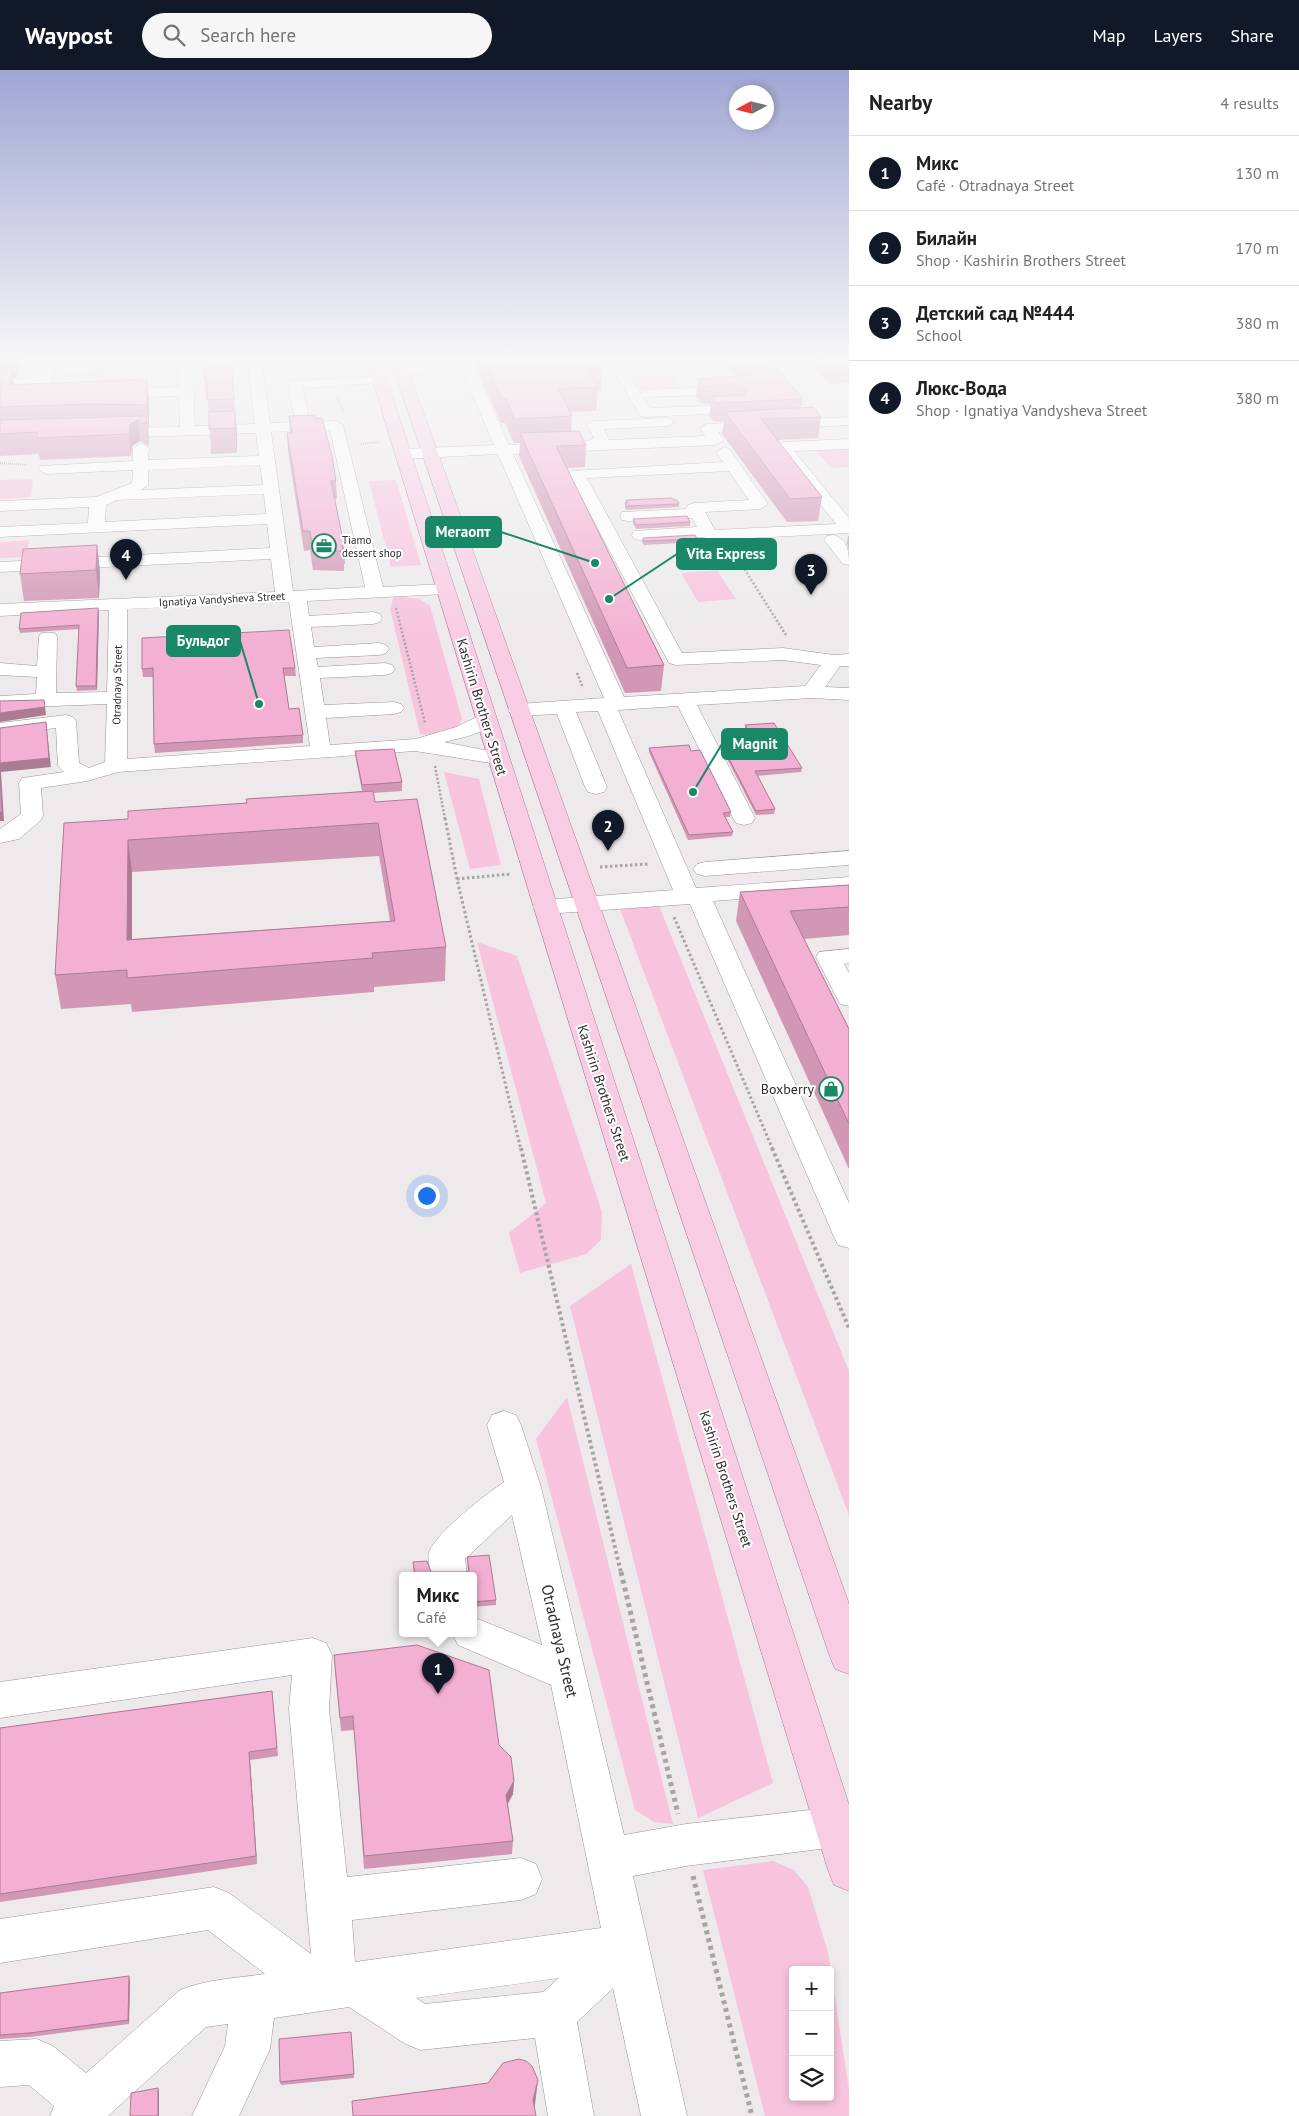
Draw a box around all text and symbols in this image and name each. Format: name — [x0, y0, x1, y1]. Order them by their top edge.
search box — [142, 13, 492, 58]
text: Waypost — [25, 20, 112, 51]
icon: search — [160, 21, 188, 49]
text: Search here — [200, 23, 296, 47]
text: Map — [1093, 24, 1125, 47]
text: Layers — [1153, 24, 1202, 47]
text: Share — [1230, 24, 1274, 47]
north arrow — [729, 85, 774, 130]
text: Nearby — [869, 89, 932, 116]
text: 4 results — [1220, 93, 1279, 113]
text: Микс — [916, 151, 959, 175]
text: 1 — [880, 163, 890, 183]
text: 130 m — [1236, 163, 1279, 183]
text: Café · Otradnaya Street — [916, 175, 1074, 195]
text: Билайн — [916, 226, 977, 250]
text: 2 — [880, 238, 890, 258]
text: 170 m — [1236, 238, 1279, 258]
text: Shop · Kashirin Brothers Street — [916, 250, 1126, 270]
text: Детский сад №444 — [916, 301, 1074, 325]
text: 3 — [880, 313, 890, 333]
text: 380 m — [1236, 313, 1279, 333]
text: School — [916, 325, 962, 345]
text: Люкс-Вода — [916, 376, 1007, 400]
text: 4 — [880, 388, 890, 408]
text: 380 m — [1236, 388, 1279, 408]
text: Shop · Ignatiya Vandysheva Street — [916, 400, 1147, 420]
callout: Мегаопт — [426, 517, 501, 547]
text: Мегаопт — [435, 522, 491, 541]
office icon: Tiamo dessert shop — [311, 533, 337, 559]
place label: Tiamo dessert shop — [342, 533, 402, 560]
pin: 4 — [110, 539, 142, 580]
callout: Vita Express — [677, 539, 776, 569]
text: Vita Express — [686, 544, 765, 563]
pin: 3 — [795, 554, 827, 595]
street label: Ignatiya Vandysheva Street — [158, 589, 286, 609]
callout: Бульдог — [167, 626, 240, 656]
text: Бульдог — [177, 631, 230, 650]
street label: Kashirin Brothers Street — [453, 636, 511, 778]
street label: Otradnaya Street — [109, 645, 125, 725]
callout: Magnit — [722, 729, 787, 759]
text: Magnit — [733, 734, 778, 753]
pin: 2 — [592, 810, 624, 851]
street label: Kashirin Brothers Street — [573, 1022, 635, 1164]
shop icon: Boxberry — [818, 1076, 844, 1102]
place label: Boxberry — [761, 1080, 814, 1098]
your location — [414, 1183, 440, 1209]
street label: Kashirin Brothers Street — [695, 1408, 757, 1550]
popup — [399, 1572, 477, 1637]
street label: Otradnaya Street — [537, 1582, 583, 1700]
text: Микс — [417, 1583, 459, 1607]
text: Café — [417, 1607, 446, 1627]
pin: 1 — [422, 1653, 454, 1694]
map controls — [789, 1966, 834, 2101]
button: + — [789, 1966, 834, 2011]
button: − — [789, 2011, 834, 2056]
button: layers — [789, 2056, 834, 2101]

